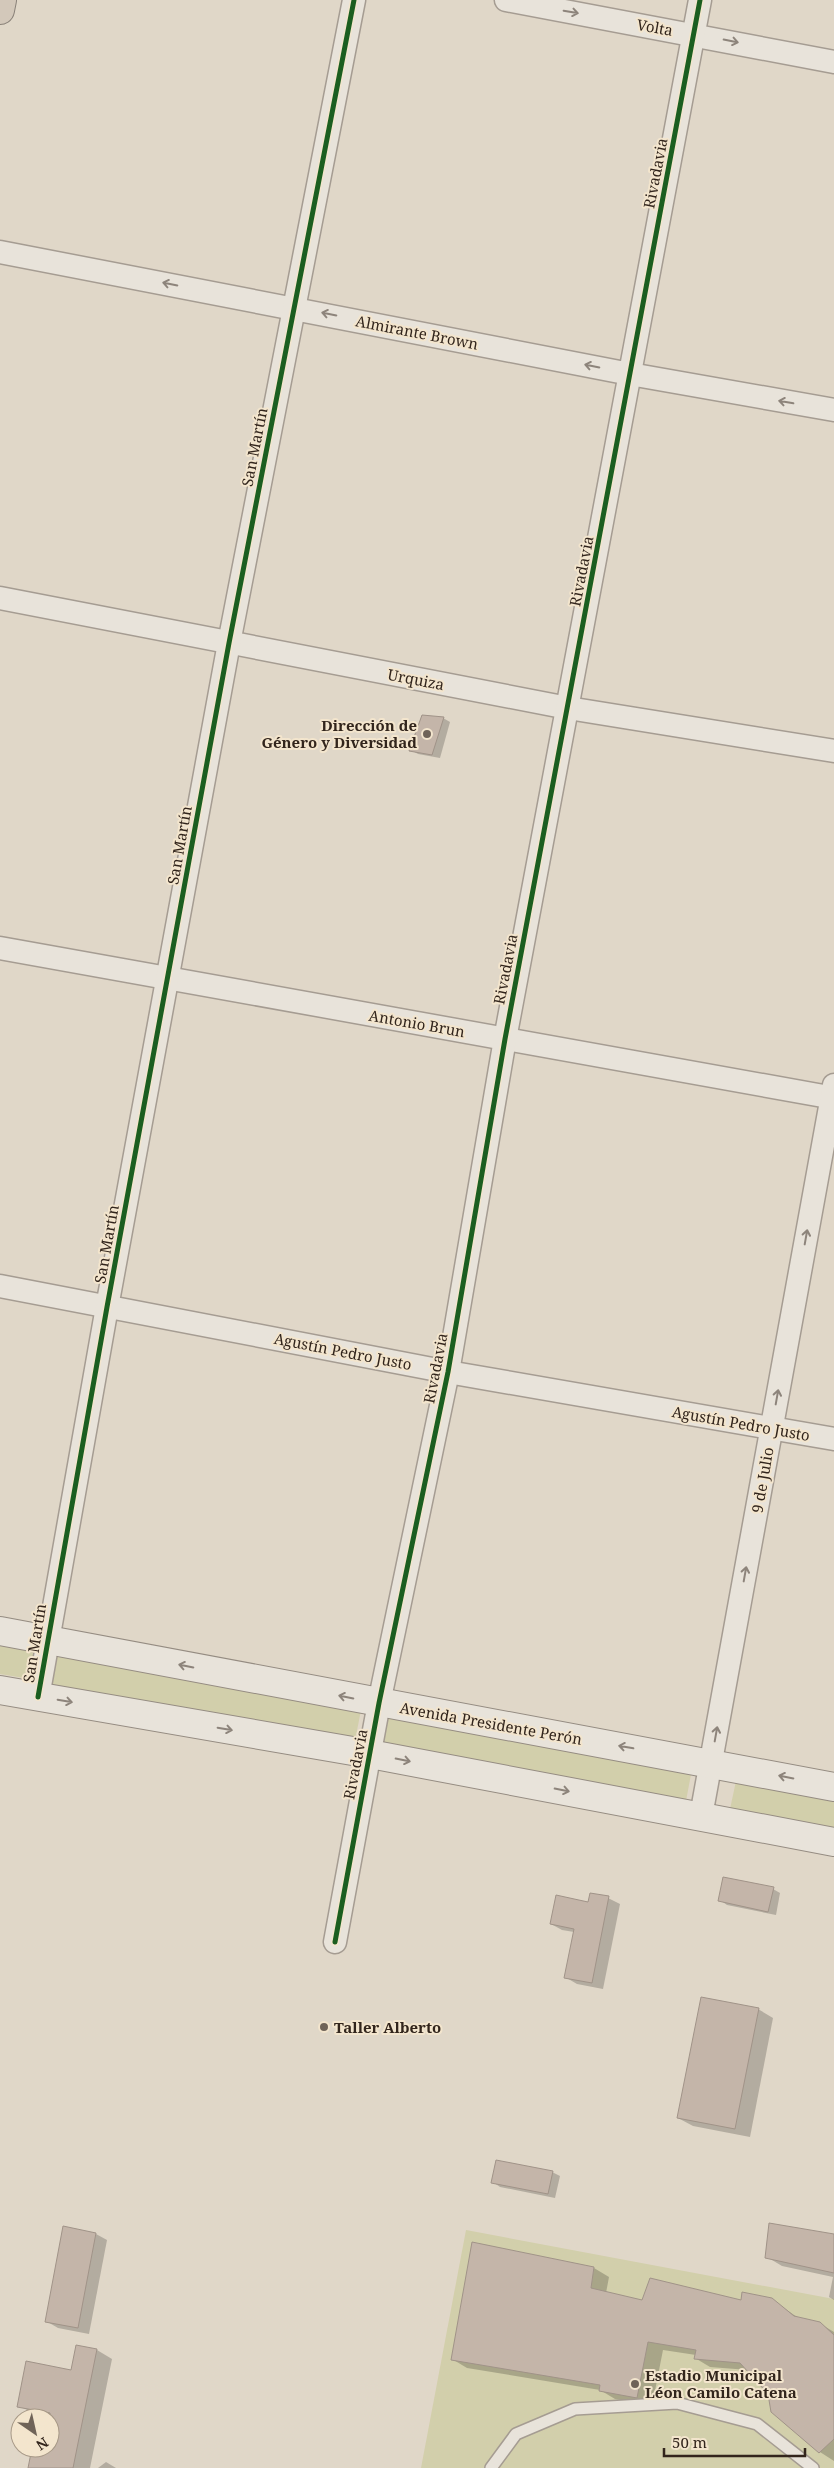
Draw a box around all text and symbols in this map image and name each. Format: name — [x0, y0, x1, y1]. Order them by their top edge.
one-way arrow — [563, 7, 579, 17]
street label: Volta — [635, 14, 675, 40]
one-way arrow — [722, 37, 738, 47]
street label: Rivadavia — [638, 136, 672, 210]
one-way arrow — [162, 278, 178, 288]
one-way arrow — [322, 309, 338, 319]
street label: Almirante Brown — [354, 310, 480, 354]
one-way arrow — [584, 361, 600, 371]
one-way arrow — [778, 396, 794, 406]
street label: San Martín — [237, 406, 271, 488]
street label: Rivadavia — [564, 534, 598, 608]
street label: Urquiza — [386, 664, 446, 694]
place label: Dirección de Género y Diversidad — [261, 715, 417, 752]
marker: Dirección de Género y Diversidad — [421, 728, 433, 740]
street label: San Martín — [162, 804, 196, 886]
street label: Rivadavia — [488, 932, 522, 1006]
street label: Antonio Brun — [367, 1005, 467, 1041]
street label: San Martín — [89, 1203, 123, 1285]
one-way arrow — [802, 1229, 812, 1245]
street label: Agustín Pedro Justo — [272, 1328, 414, 1374]
street label: Rivadavia — [418, 1331, 452, 1405]
one-way arrow — [773, 1389, 783, 1405]
street label: Agustín Pedro Justo — [670, 1401, 812, 1445]
street label: 9 de Julio — [746, 1446, 778, 1514]
one-way arrow — [741, 1566, 751, 1582]
street label: San Martín — [18, 1602, 50, 1684]
one-way arrow — [179, 1661, 195, 1671]
one-way arrow — [338, 1691, 354, 1701]
one-way arrow — [57, 1697, 73, 1707]
street label: Avenida Presidente Perón — [398, 1697, 584, 1749]
one-way arrow — [217, 1724, 233, 1734]
one-way arrow — [712, 1726, 721, 1742]
street label: Rivadavia — [338, 1727, 372, 1801]
one-way arrow — [619, 1742, 635, 1752]
one-way arrow — [394, 1755, 410, 1765]
one-way arrow — [779, 1772, 795, 1782]
one-way arrow — [554, 1786, 570, 1795]
place label: Taller Alberto — [334, 2017, 441, 2037]
marker: Taller Alberto — [318, 2021, 330, 2033]
place label: Estadio Municipal Léon Camilo Catena — [645, 2365, 797, 2402]
marker: Estadio Municipal Léon Camilo Catena — [629, 2378, 641, 2390]
north arrow — [10, 2408, 60, 2458]
scale bar — [664, 2426, 805, 2458]
text: 50 m — [672, 2432, 707, 2452]
text: N — [33, 2433, 52, 2455]

